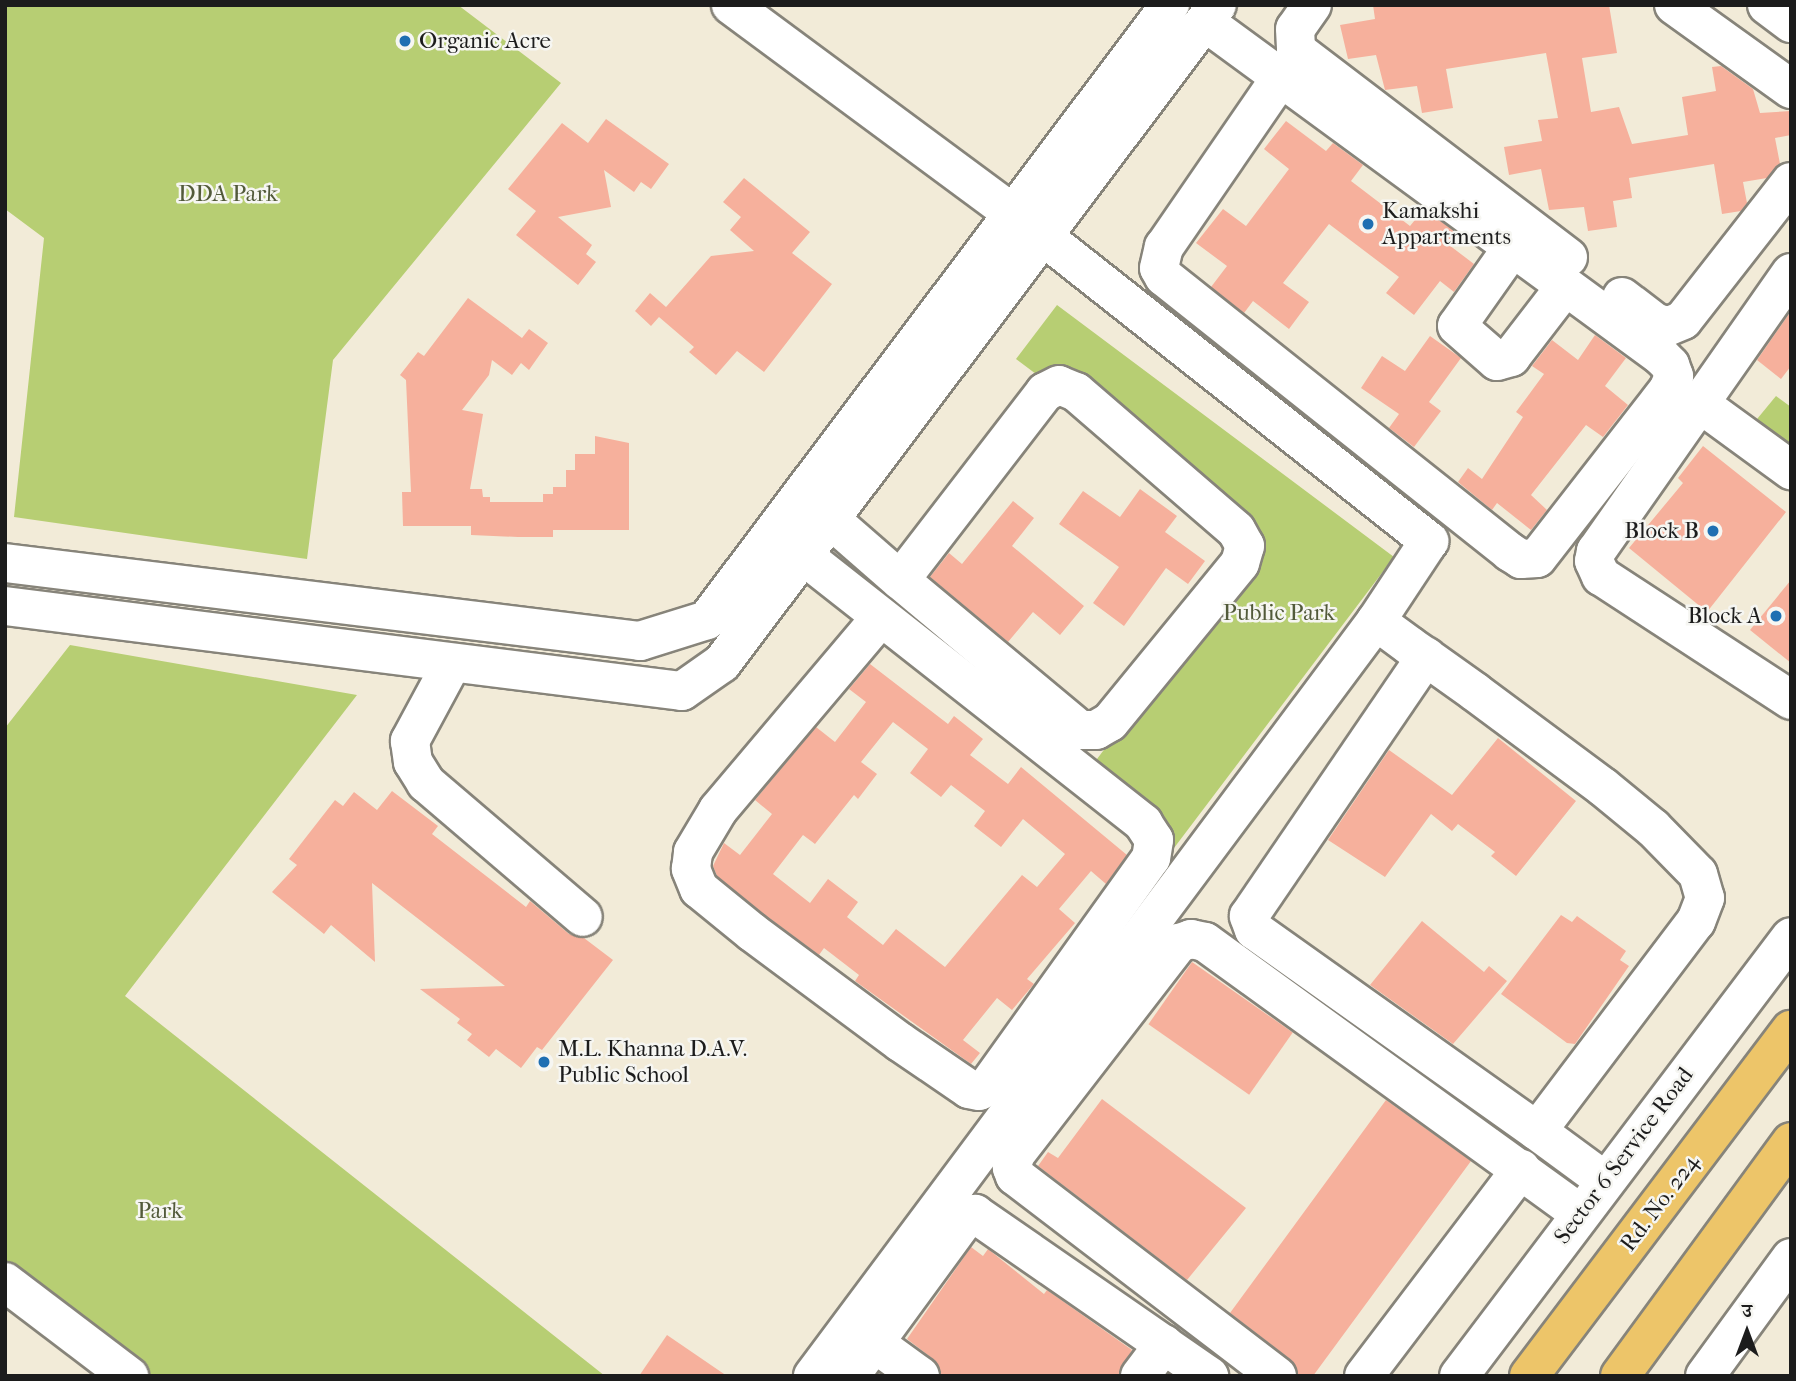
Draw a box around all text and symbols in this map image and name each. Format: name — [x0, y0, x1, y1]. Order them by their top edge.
place label: Organic Acre — [419, 27, 551, 55]
marker: Organic Acre — [397, 33, 413, 49]
park label: DDA Park — [178, 180, 278, 208]
place label: Kamakshi Appartments — [1382, 197, 1511, 251]
marker: Kamakshi Appartments — [1360, 216, 1376, 232]
place label: Block B — [1624, 517, 1699, 545]
marker: Block B — [1705, 523, 1721, 539]
park label: Public Park — [1223, 599, 1335, 627]
place label: Block A — [1687, 602, 1762, 630]
marker: Block A — [1768, 608, 1784, 624]
place label: M.L. Khanna D.A.V. Public School — [558, 1035, 747, 1089]
marker: M.L. Khanna D.A.V. Public School — [536, 1054, 552, 1070]
street label: Sector 6 Service Road — [1549, 1062, 1699, 1250]
street label: Rd. No. 224 — [1615, 1149, 1705, 1257]
park label: Park — [137, 1197, 183, 1225]
north arrow — [1712, 1297, 1782, 1367]
text: उ — [1742, 1300, 1752, 1322]

